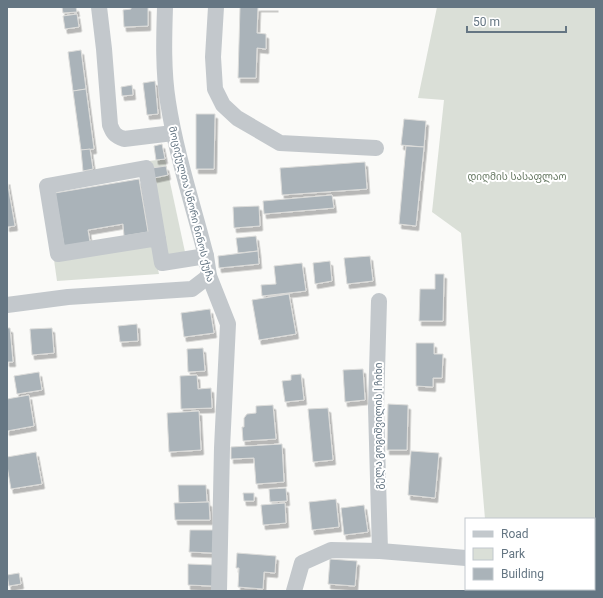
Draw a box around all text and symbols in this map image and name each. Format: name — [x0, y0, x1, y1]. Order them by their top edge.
scale bar — [467, 8, 566, 34]
text: 50 m — [473, 15, 500, 29]
street label: მოციქულთა სწორი ნინოს ქუჩა — [166, 125, 216, 283]
park label: დიღმის სასაფლაო — [467, 171, 567, 183]
street label: გელა გოგიშვილის I ჩიხი — [373, 362, 385, 490]
legend — [465, 518, 595, 590]
text: Road — [501, 527, 529, 541]
text: Park — [501, 547, 526, 561]
text: Building — [501, 567, 544, 581]

